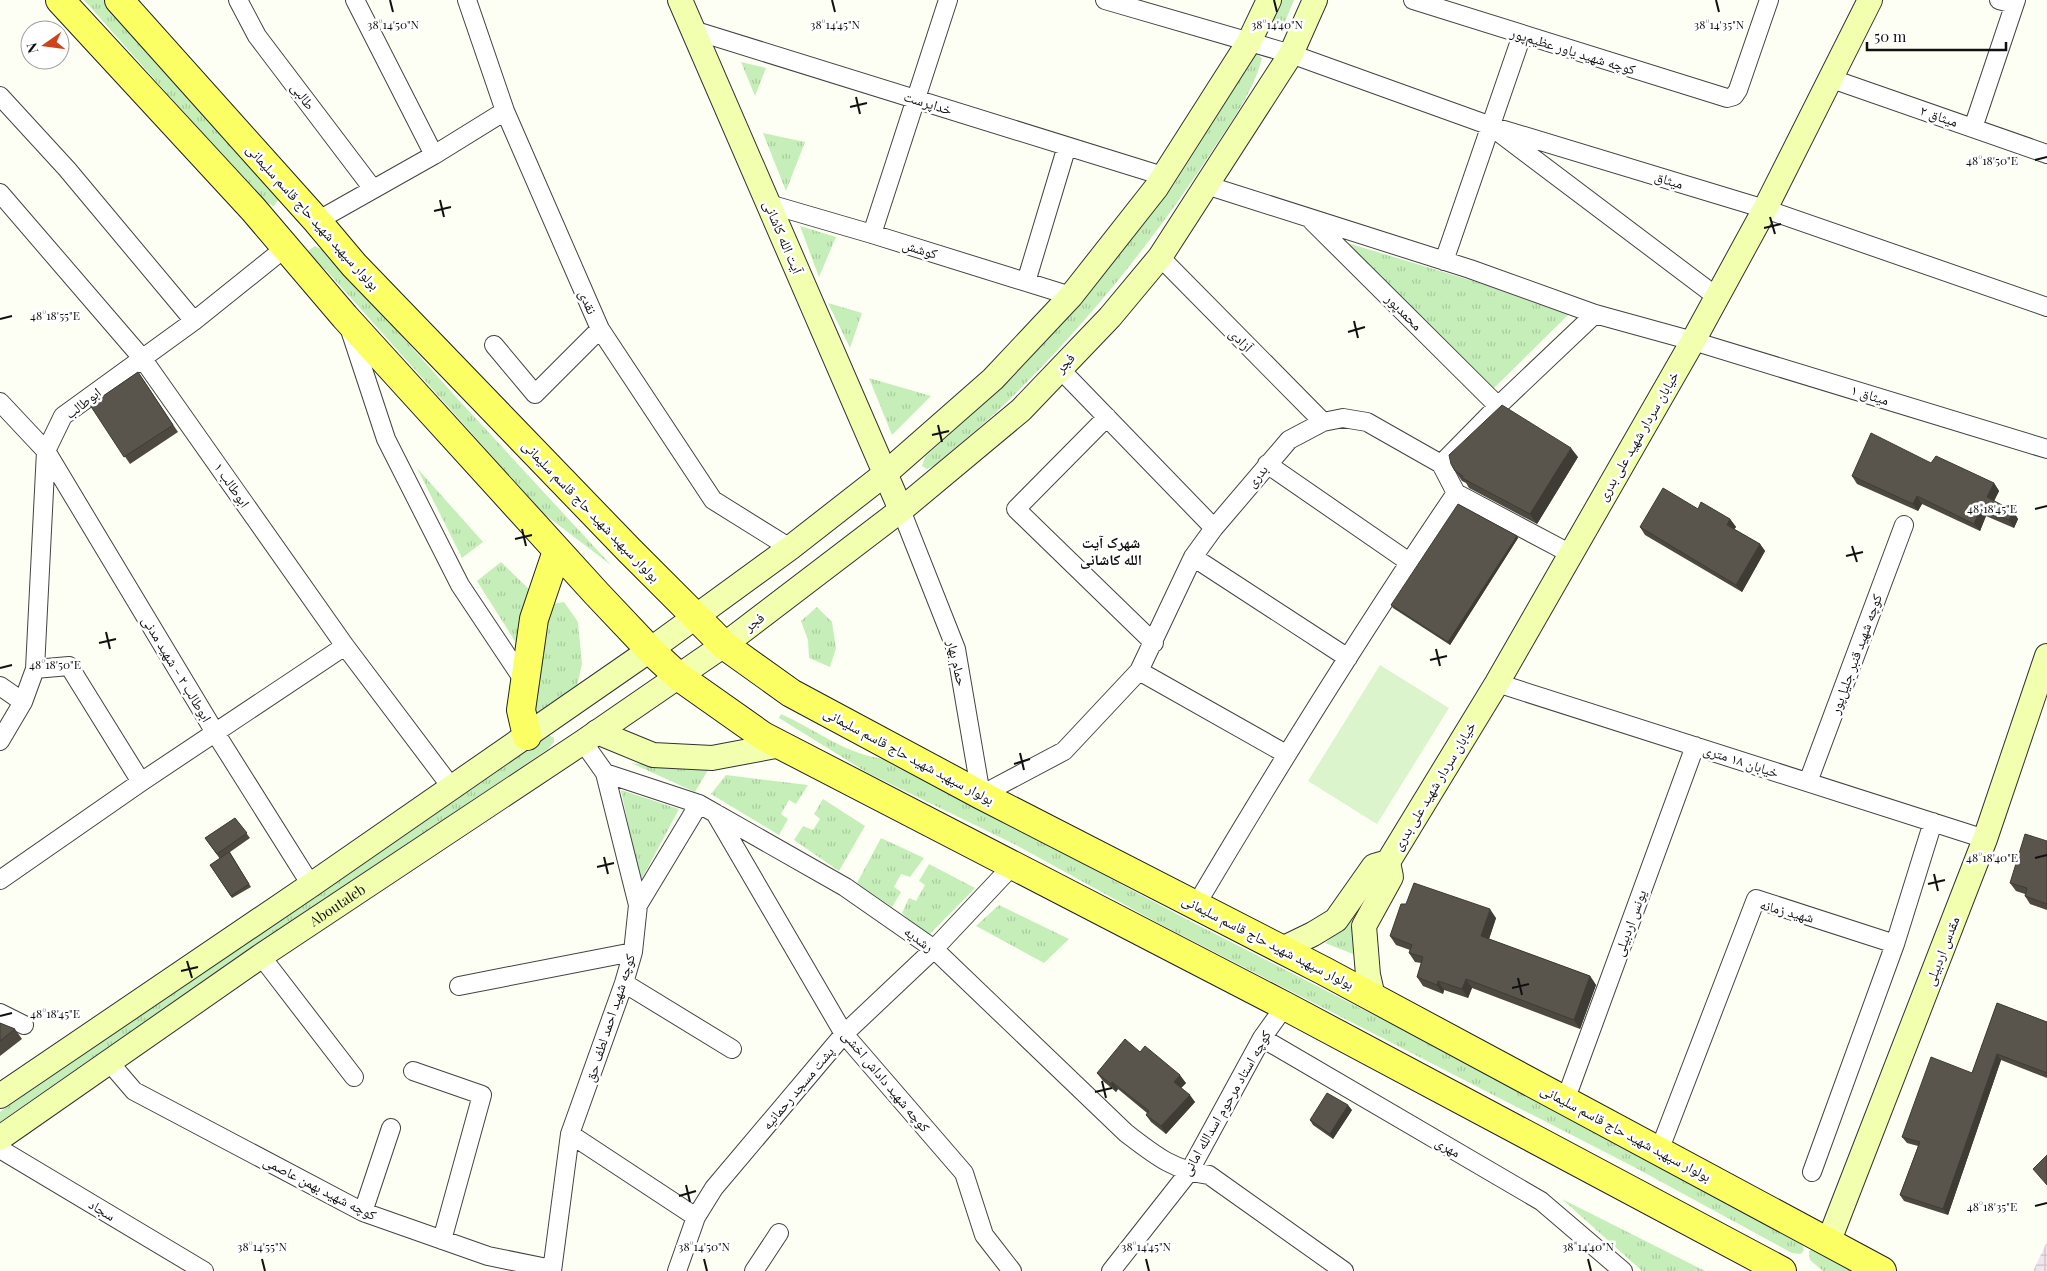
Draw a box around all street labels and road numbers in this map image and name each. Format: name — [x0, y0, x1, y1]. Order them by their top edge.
street label: کوچه شهید یاور عظیم‌پور — [1507, 22, 1638, 80]
street label: طالبی — [287, 78, 320, 113]
street label: خداپرست — [901, 86, 955, 119]
street label: میثاق ۲ — [1918, 100, 1961, 131]
street label: بولوار سپهبد شهید حاج قاسم سلیمانی — [242, 140, 384, 295]
street label: میثاق — [1652, 166, 1686, 193]
street label: آیت الله کاشانی — [759, 197, 808, 277]
street label: کوشش — [900, 234, 940, 263]
street label: نقدی — [575, 287, 602, 317]
street label: محمدپور — [1381, 288, 1427, 334]
street label: آزادی — [1225, 324, 1258, 356]
street label: فجر — [1050, 348, 1079, 378]
street label: خیابان سردار شهید علی بدری — [1593, 367, 1683, 504]
street label: میثاق ۱ — [1849, 380, 1892, 409]
street label: ابوطالب — [61, 383, 105, 423]
street label: بولوار سپهبد شهید حاج قاسم سلیمانی — [518, 436, 664, 587]
street label: ابوطالب ۱ — [210, 458, 255, 511]
street label: بدری — [1241, 460, 1272, 491]
street label: کوچه شهید قنبر جلیل‌پور — [1825, 591, 1886, 717]
street label: فجر — [739, 608, 768, 636]
street label: ابوطالب ۲ - شهید مدنی — [138, 612, 217, 725]
street label: حمام بهار — [942, 637, 972, 688]
street label: بولوار سپهبد شهید حاج قاسم سلیمانی — [820, 702, 998, 810]
street label: خیابان سردار شهید علی بدری — [1387, 718, 1480, 854]
street label: خیابان ۱۸ متری — [1701, 739, 1781, 782]
street label: Aboutaleb — [305, 879, 369, 931]
street label: یونس اردبیلی — [1609, 887, 1650, 959]
street label: بولوار سپهبد شهید حاج قاسم سلیمانی — [1179, 890, 1358, 994]
street label: شهید زمانه — [1758, 894, 1816, 927]
street label: مقدس اردبیلی — [1920, 914, 1963, 988]
street label: رشدیه — [901, 921, 938, 956]
street label: کوچه شهید احمد لطف حق — [580, 951, 640, 1085]
street label: کوچه شهید داداش اخشی — [838, 1026, 935, 1136]
street label: کوچه استاد مرحوم اسدالله امانی — [1176, 1026, 1276, 1179]
street label: پشت مسجد رحمانیه — [757, 1042, 838, 1133]
street label: بولوار سپهبد شهید حاج قاسم سلیمانی — [1537, 1079, 1715, 1187]
street label: مهری — [1432, 1132, 1464, 1161]
street label: کوچه شهید بهمن عاصمی — [260, 1151, 380, 1224]
street label: سجاد — [85, 1194, 119, 1225]

